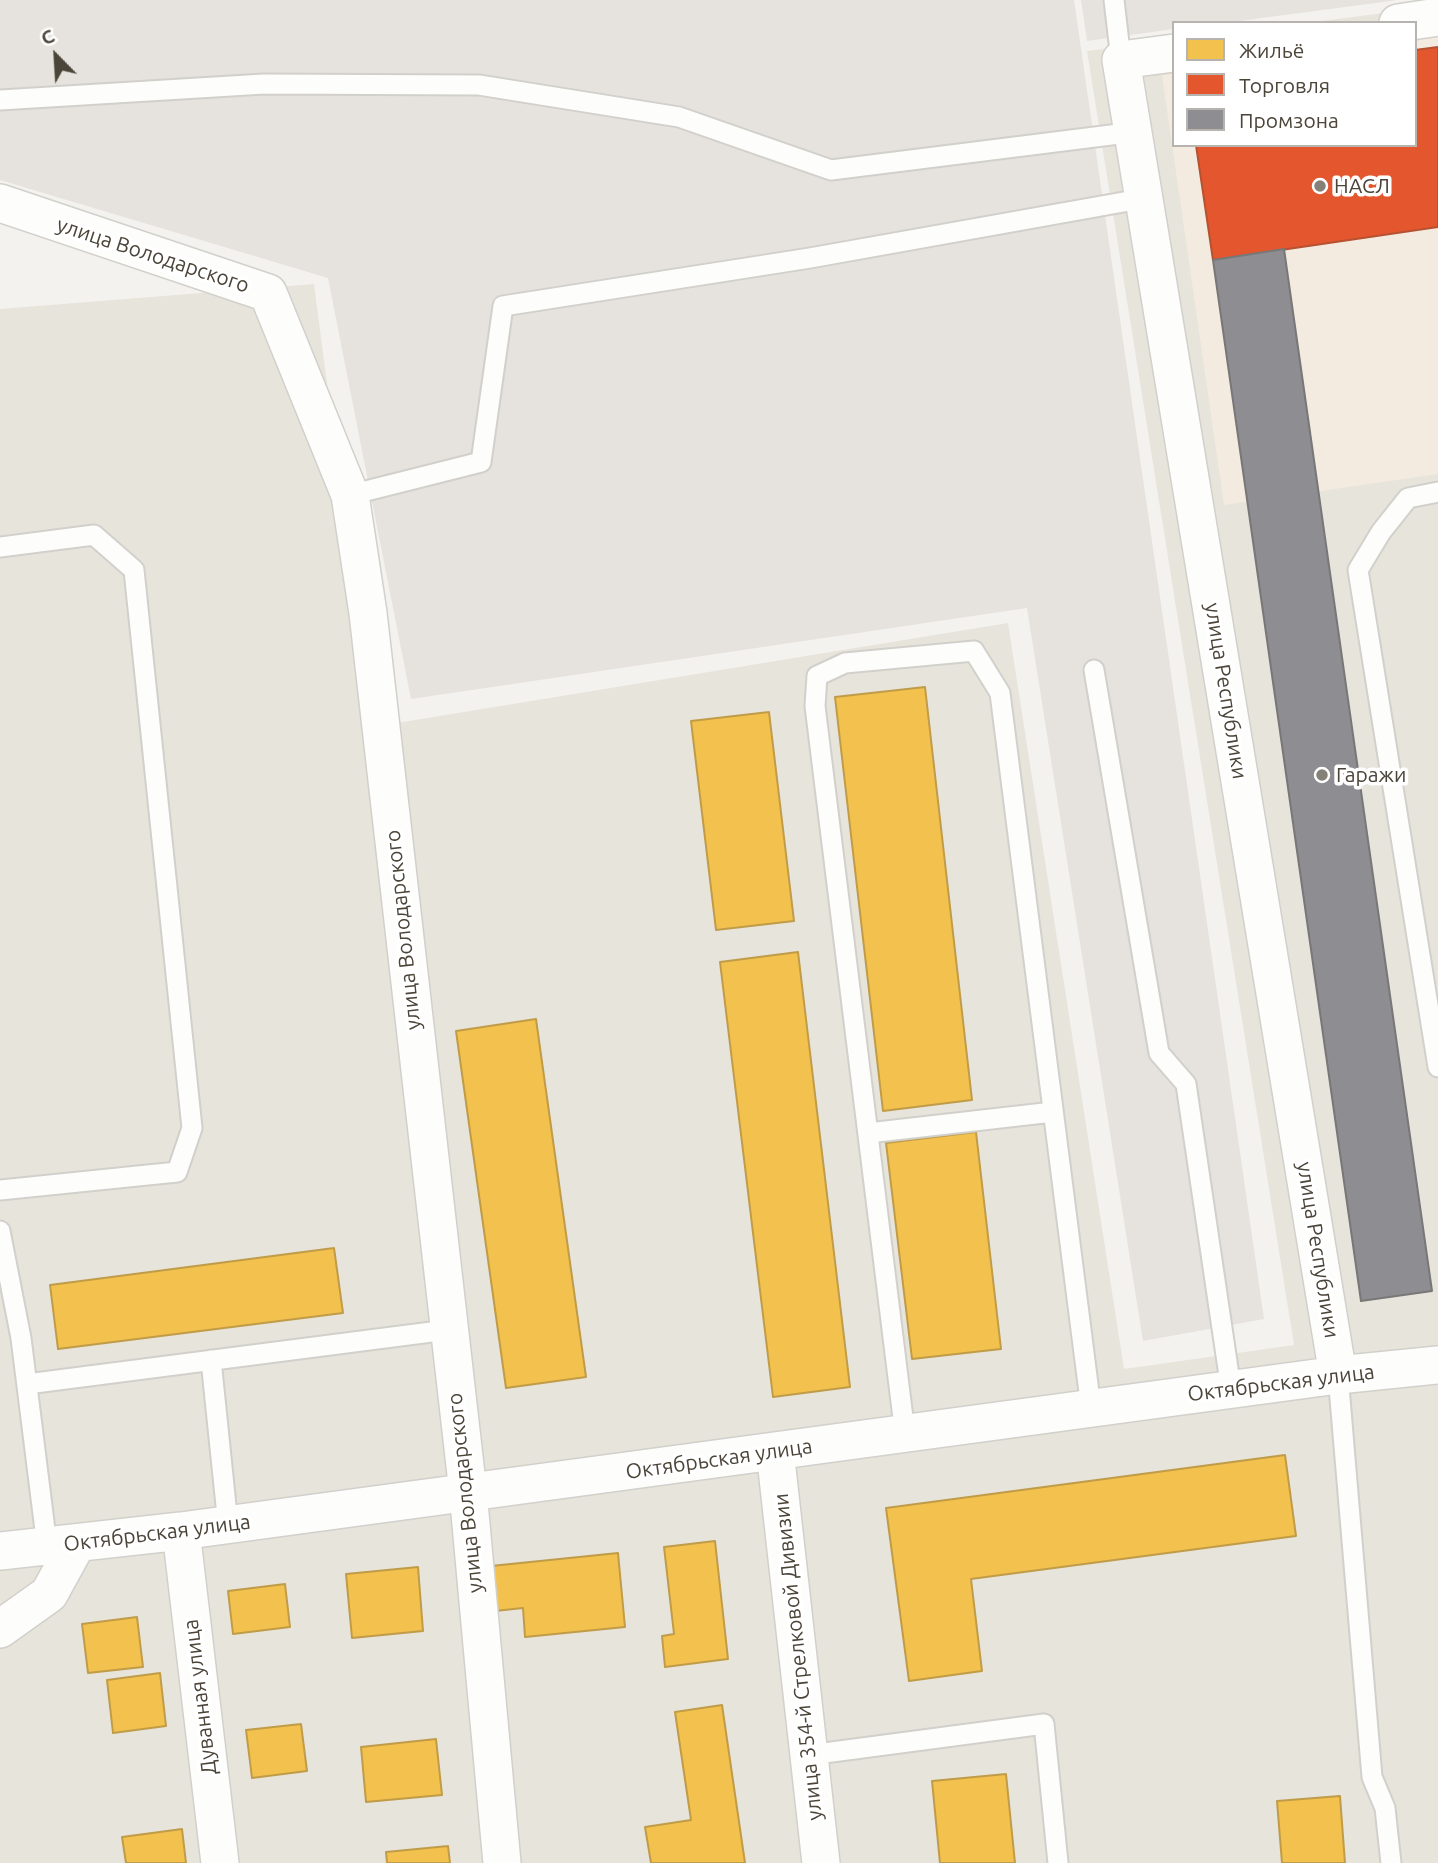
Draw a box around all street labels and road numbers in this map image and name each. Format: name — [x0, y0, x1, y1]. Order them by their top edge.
street label: улица Володарского — [53, 212, 253, 298]
street label: улица Республики — [1200, 601, 1252, 781]
street label: улица Володарского — [380, 829, 426, 1031]
street label: улица Республики — [1292, 1160, 1344, 1340]
street label: Октябрьская улица — [1186, 1359, 1376, 1407]
street label: улица Володарского — [442, 1392, 488, 1594]
street label: Октябрьская улица — [624, 1433, 814, 1485]
street label: улица 354-й Стрелковой Дивизии — [768, 1492, 828, 1822]
street label: Октябрьская улица — [62, 1509, 252, 1557]
street label: Дуванная улица — [178, 1618, 222, 1776]

